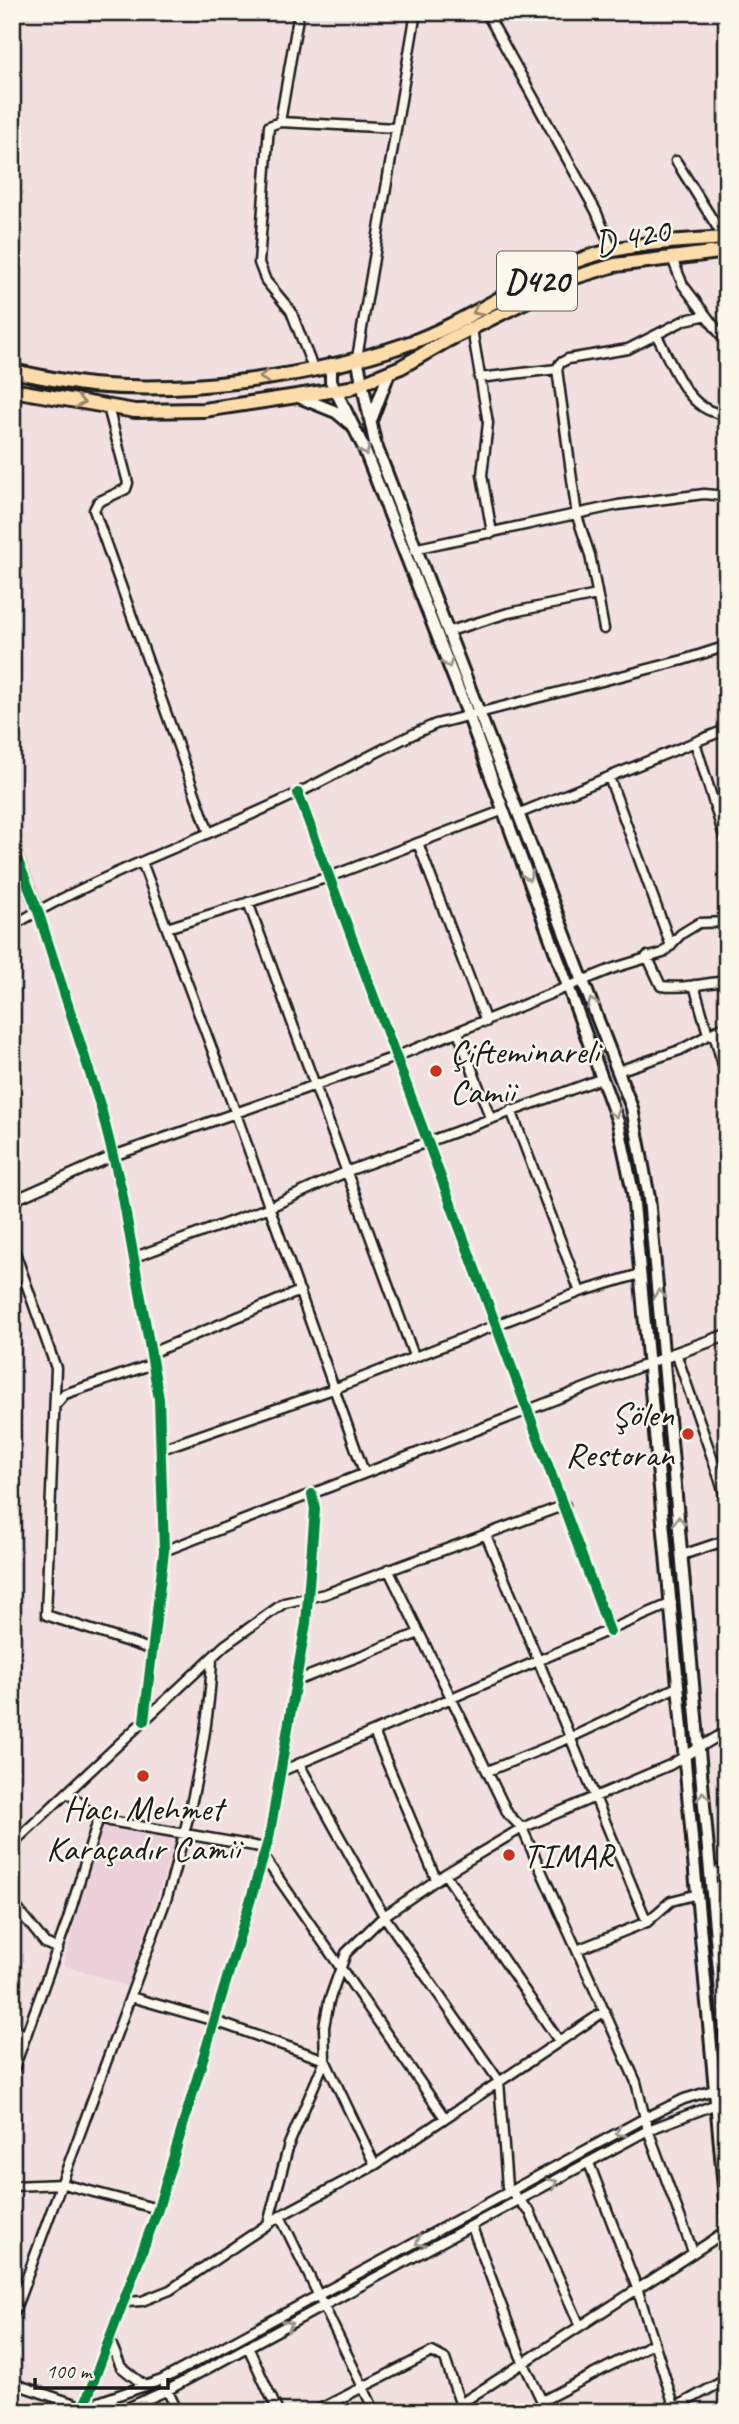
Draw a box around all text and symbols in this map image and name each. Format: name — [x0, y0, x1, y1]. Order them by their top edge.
street label: D 420 — [590, 207, 676, 266]
road number: D420 — [497, 252, 577, 310]
one-way arrow — [472, 303, 484, 317]
one-way arrow — [258, 369, 270, 384]
one-way arrow — [74, 394, 85, 409]
one-way arrow — [357, 444, 371, 456]
one-way arrow — [440, 656, 454, 668]
one-way arrow — [520, 869, 534, 881]
one-way arrow — [586, 997, 600, 1009]
place label: Çifteminareli Camii — [450, 1029, 603, 1114]
marker: Çifteminareli Camii — [428, 1063, 444, 1079]
one-way arrow — [607, 1106, 621, 1118]
one-way arrow — [651, 1288, 666, 1300]
place label: Şölen Restoran — [566, 1392, 675, 1477]
marker: Şölen Restoran — [680, 1426, 696, 1442]
one-way arrow — [672, 1515, 687, 1526]
marker: Hacı Mehmet Karaçadır Camii — [135, 1768, 151, 1784]
place label: Hacı Mehmet Karaçadır Camii — [46, 1786, 244, 1871]
one-way arrow — [696, 1790, 711, 1801]
place label: TIMAR — [523, 1833, 616, 1878]
marker: TIMAR — [501, 1847, 517, 1863]
one-way arrow — [614, 2124, 627, 2137]
one-way arrow — [546, 2178, 558, 2191]
one-way arrow — [415, 2233, 427, 2247]
one-way arrow — [280, 2320, 293, 2333]
scale bar — [35, 2347, 168, 2391]
text: 100 m — [46, 2358, 93, 2384]

